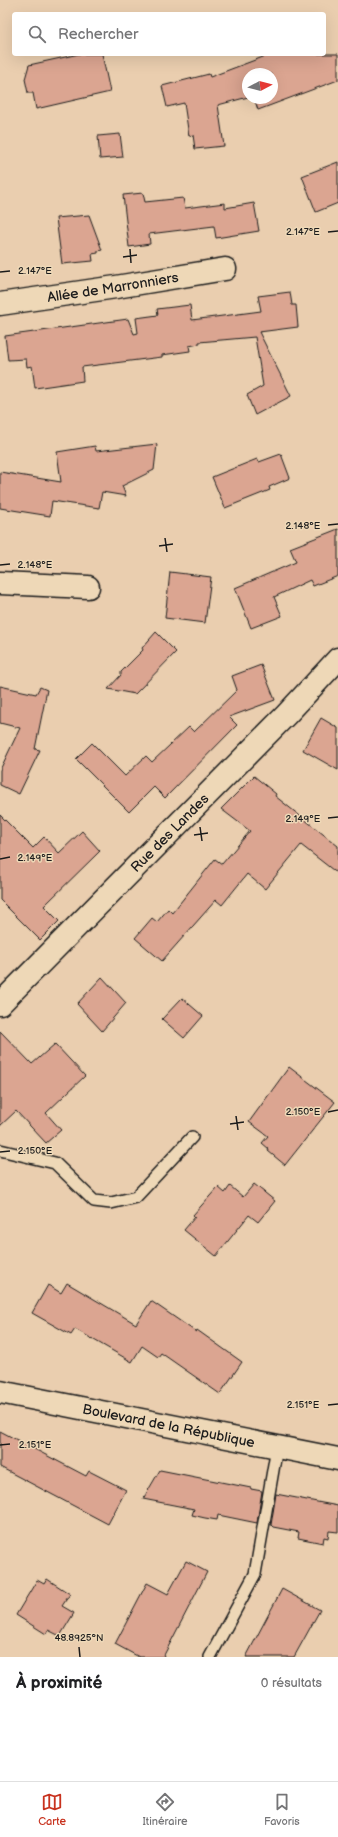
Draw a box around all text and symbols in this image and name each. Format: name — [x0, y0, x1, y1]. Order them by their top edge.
search box — [12, 12, 326, 56]
icon: search — [26, 23, 48, 45]
text: Rechercher — [58, 25, 138, 44]
north arrow — [242, 68, 278, 104]
text: 2.147°E — [286, 226, 320, 238]
text: 2.147°E — [18, 265, 52, 277]
street label: Allée de Marronniers — [46, 269, 180, 306]
text: 2.148°E — [286, 520, 321, 532]
text: 2.148°E — [18, 559, 53, 571]
street label: Rue des Landes — [127, 790, 212, 876]
text: 2.149°E — [286, 813, 321, 825]
text: 2.149°E — [18, 852, 53, 864]
text: 2.150°E — [286, 1106, 321, 1118]
text: 2.150°E — [18, 1145, 53, 1157]
text: 2.151°E — [287, 1399, 320, 1411]
street label: Boulevard de la République — [81, 1401, 256, 1451]
text: 2.151°E — [19, 1439, 52, 1451]
text: 48.8925°N — [54, 1632, 104, 1644]
text: À proximité — [16, 1673, 102, 1693]
text: 0 résultats — [261, 1675, 322, 1691]
tab: Carte — [38, 1791, 66, 1828]
tab: Itinéraire — [142, 1791, 187, 1828]
tab: Favoris — [264, 1791, 300, 1828]

